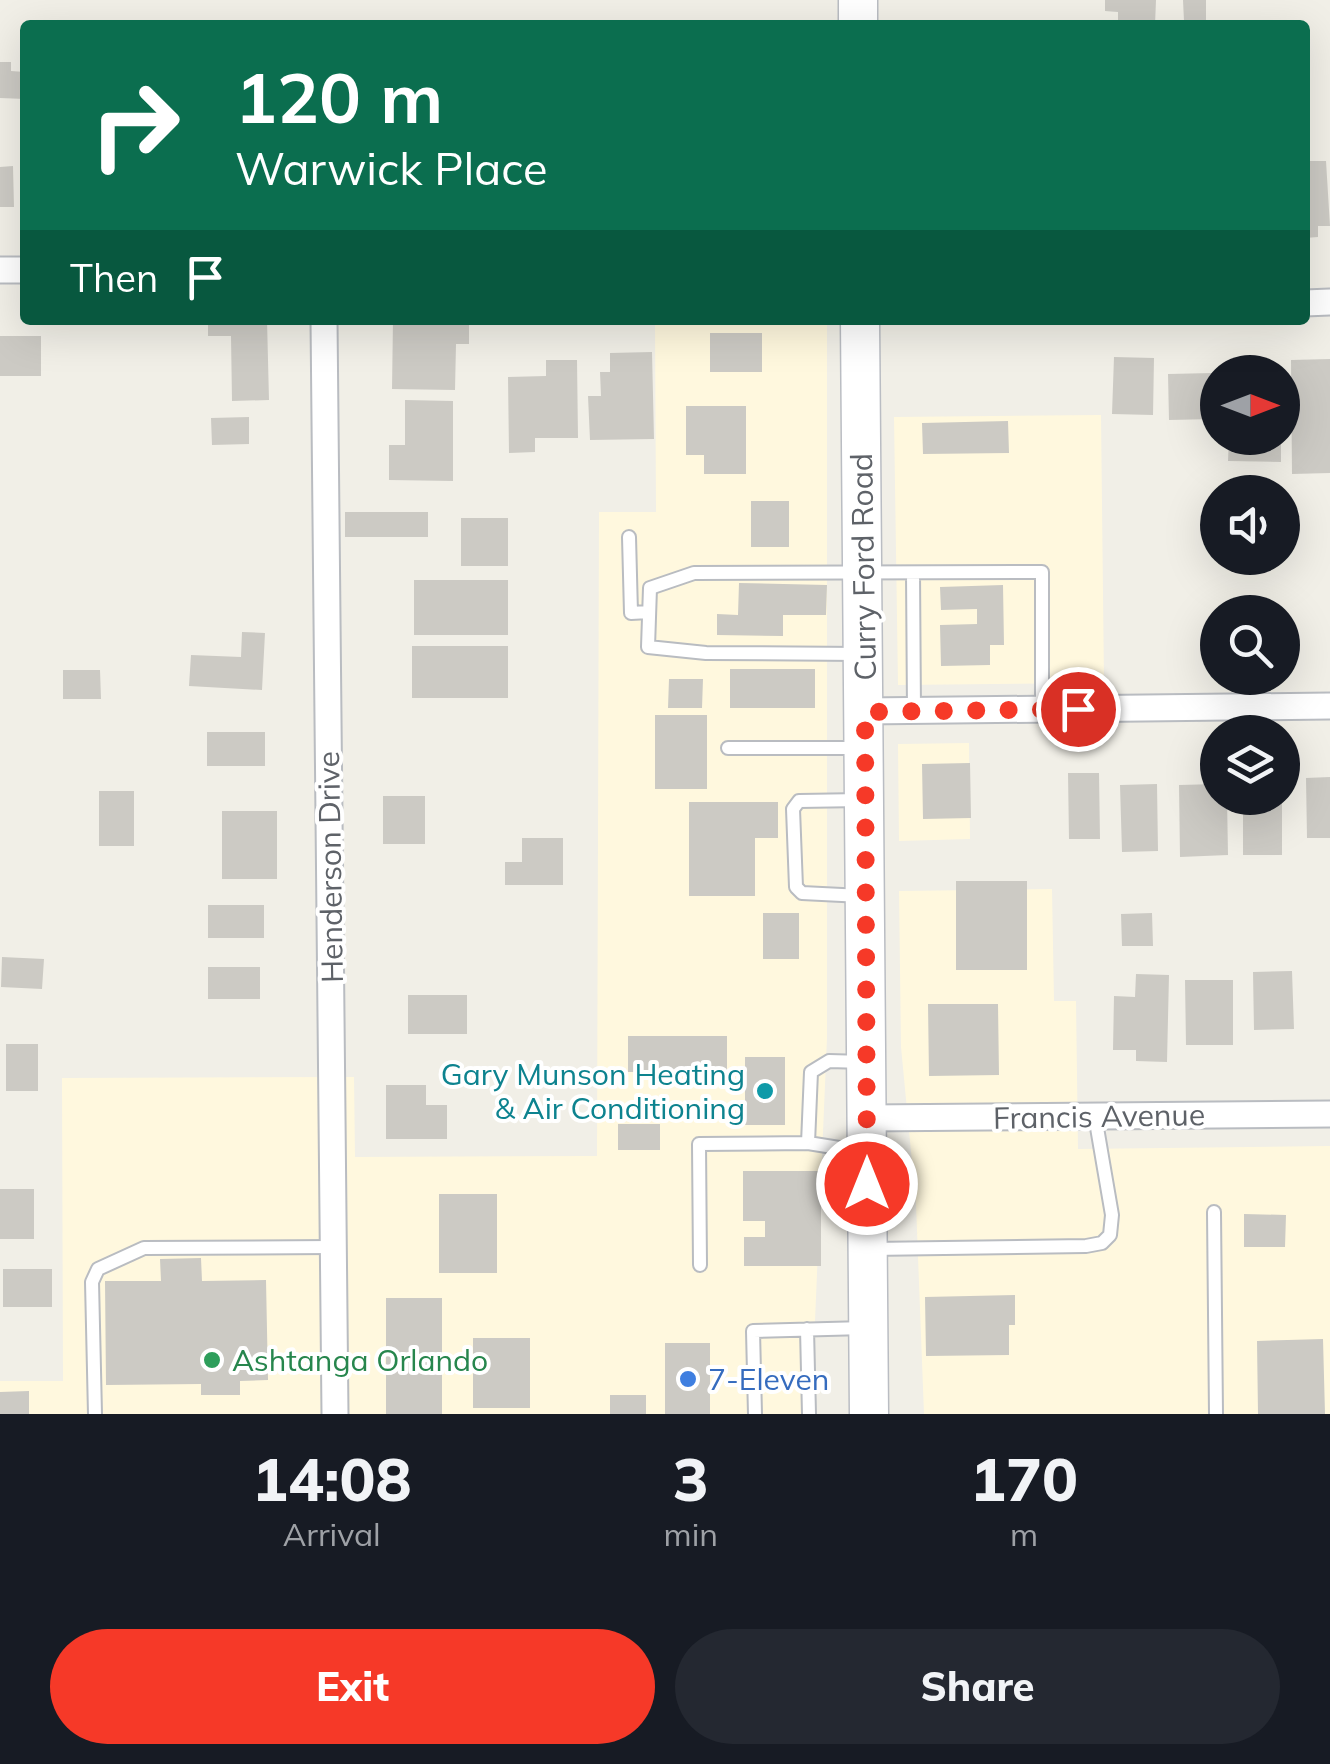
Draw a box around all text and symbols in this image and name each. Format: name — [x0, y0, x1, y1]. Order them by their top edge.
text: 120 m — [235, 53, 443, 141]
icon: right — [70, 60, 200, 190]
text: Warwick Place — [235, 140, 547, 196]
icon: arrive — [178, 250, 233, 305]
text: Then — [70, 254, 158, 302]
north arrow — [1200, 355, 1300, 455]
map controls — [1200, 355, 1300, 815]
street label: Curry Ford Road — [842, 453, 884, 681]
button: sound — [1200, 475, 1300, 575]
button: search — [1200, 595, 1300, 695]
pin — [1036, 667, 1121, 752]
icon: arrive — [1051, 682, 1106, 737]
button: layers — [1200, 715, 1300, 815]
street label: Henderson Drive — [309, 751, 351, 983]
place label: Gary Munson Heating & Air Conditioning — [441, 1055, 745, 1127]
marker: Gary Munson Heating & Air Conditioning — [754, 1080, 776, 1102]
street label: Francis Avenue — [993, 1095, 1205, 1137]
position arrow — [815, 1132, 919, 1236]
place label: Ashtanga Orlando — [232, 1341, 488, 1379]
marker: Ashtanga Orlando — [201, 1349, 223, 1371]
place label: 7-Eleven — [708, 1360, 829, 1398]
marker: 7-Eleven — [677, 1368, 699, 1390]
text: 14:08 — [252, 1441, 412, 1516]
text: 3 — [673, 1441, 709, 1516]
text: 170 — [970, 1441, 1078, 1516]
text: Arrival — [283, 1514, 381, 1554]
text: min — [664, 1514, 718, 1554]
text: m — [1010, 1514, 1038, 1554]
button: Exit — [50, 1629, 655, 1744]
button: Share — [675, 1629, 1280, 1744]

